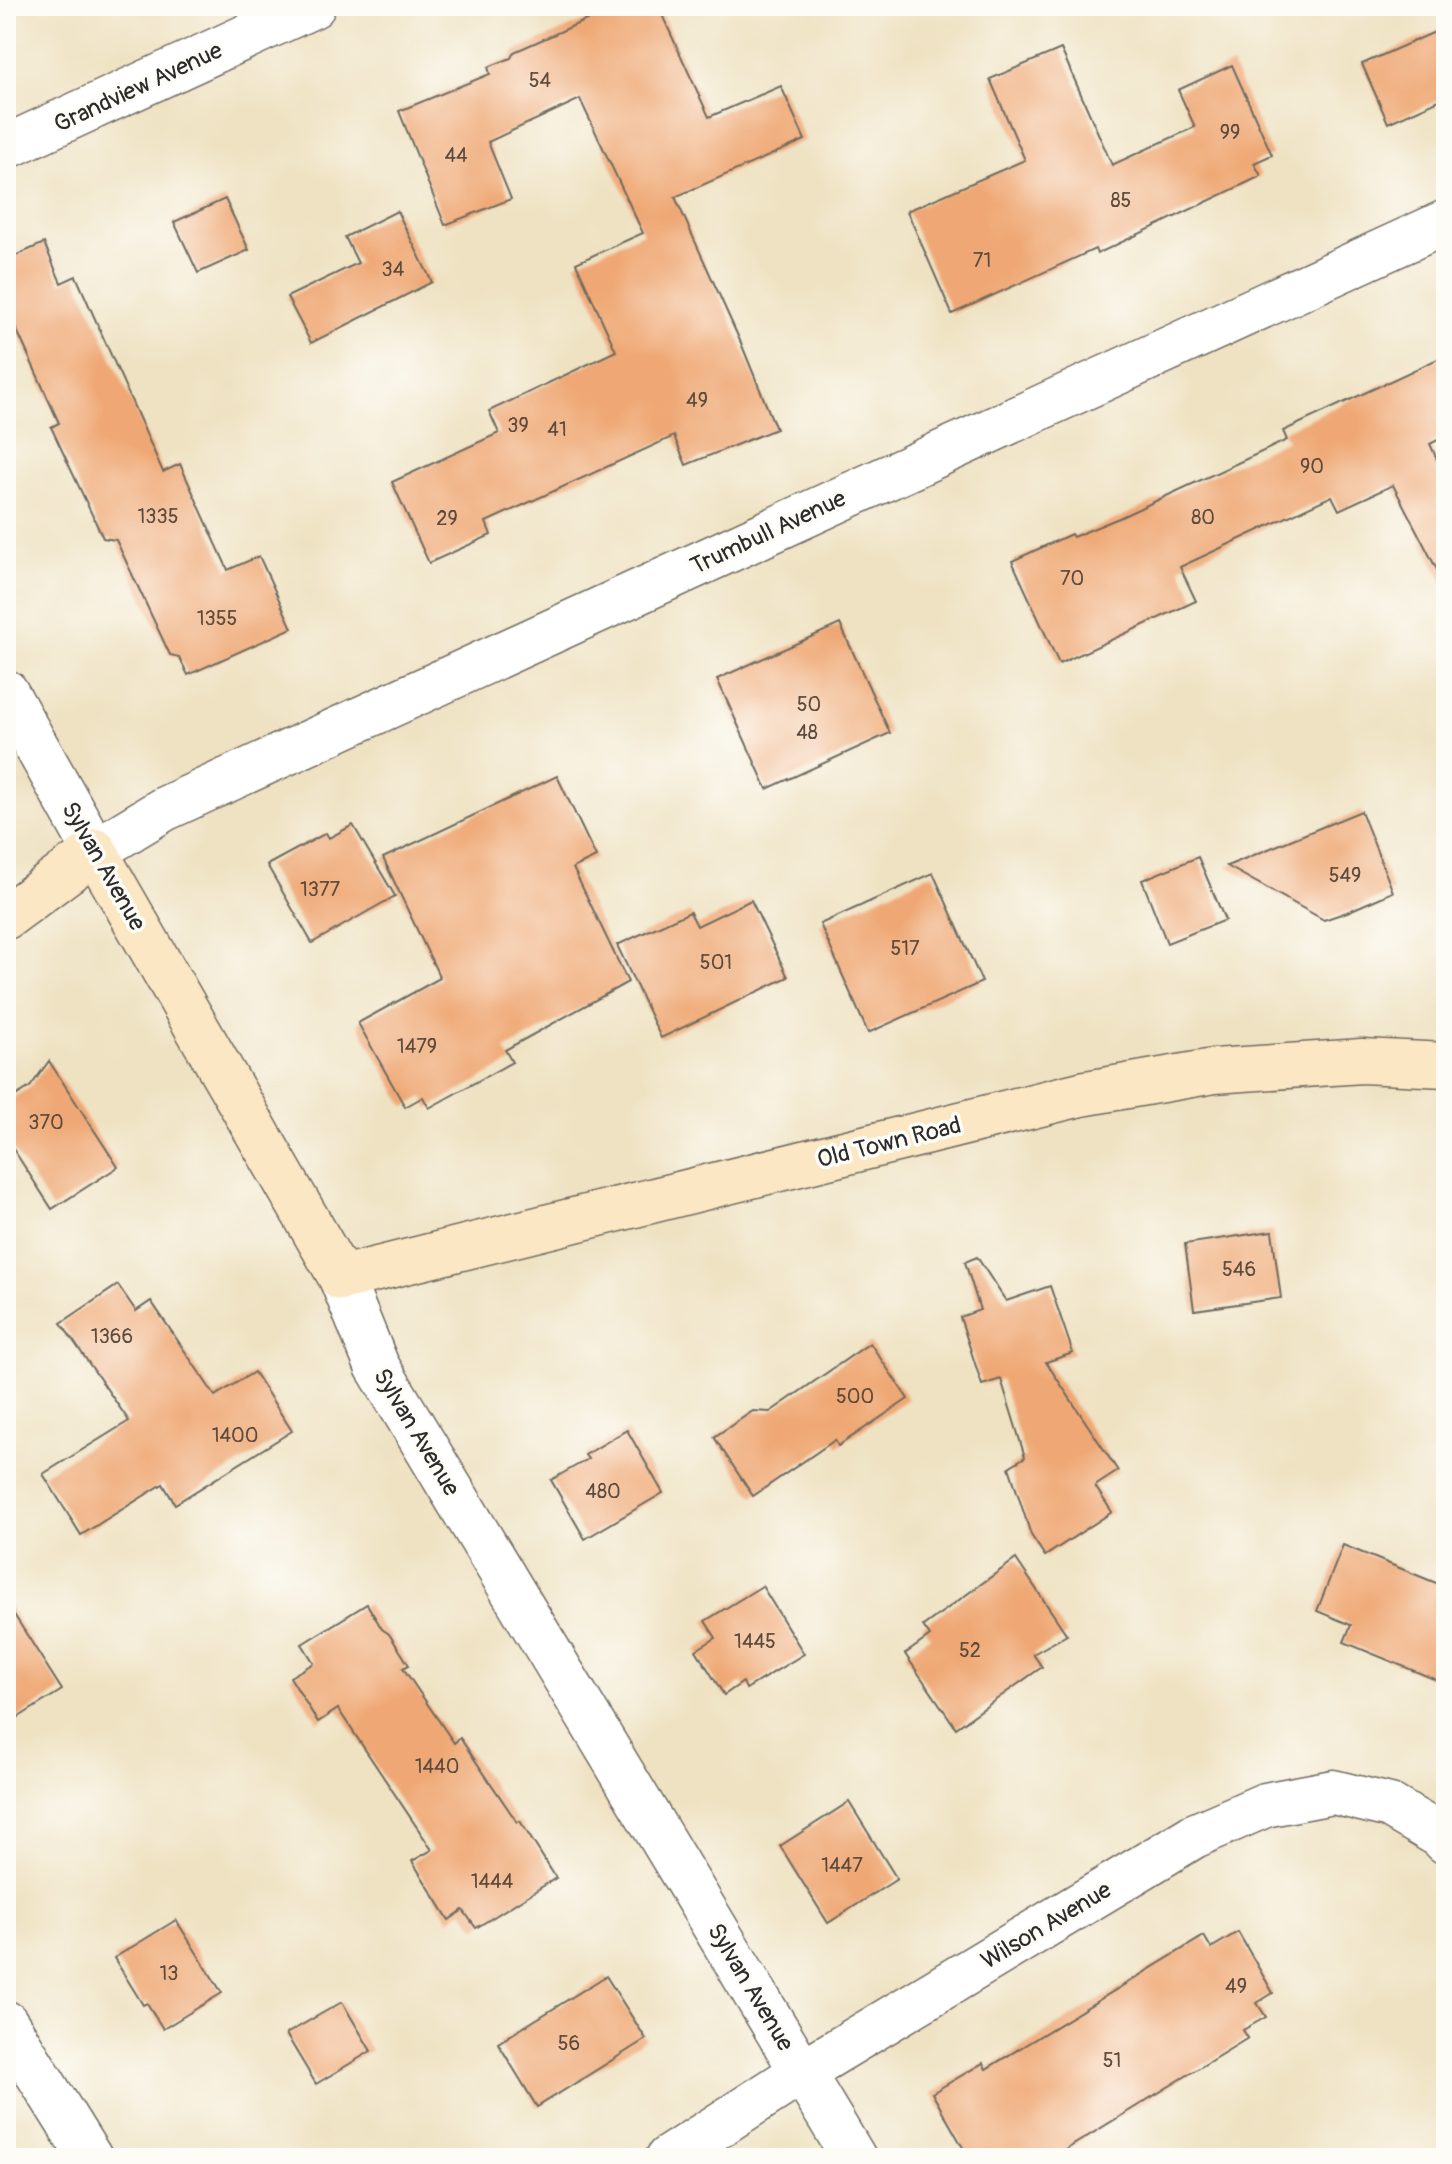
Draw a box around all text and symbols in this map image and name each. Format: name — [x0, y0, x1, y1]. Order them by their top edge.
street label: Grandview Avenue — [49, 36, 227, 139]
house number: 54 — [529, 68, 552, 93]
house number: 99 — [1220, 120, 1240, 145]
house number: 44 — [444, 143, 468, 168]
house number: 85 — [1111, 188, 1131, 213]
house number: 71 — [973, 248, 991, 273]
house number: 34 — [382, 257, 405, 282]
house number: 49 — [686, 388, 708, 413]
house number: 39 — [507, 413, 529, 438]
house number: 41 — [547, 417, 567, 442]
house number: 90 — [1300, 454, 1324, 479]
street label: Trumbull Avenue — [686, 484, 851, 581]
house number: 1335 — [138, 504, 178, 529]
house number: 80 — [1191, 505, 1215, 530]
house number: 29 — [436, 506, 458, 531]
house number: 70 — [1060, 566, 1084, 591]
house number: 1355 — [197, 606, 237, 631]
house number: 50 — [797, 692, 821, 717]
house number: 48 — [796, 720, 818, 745]
street label: Sylvan Avenue — [55, 797, 152, 936]
house number: 549 — [1329, 863, 1361, 888]
house number: 1377 — [300, 877, 340, 902]
house number: 517 — [890, 936, 920, 961]
house number: 501 — [700, 950, 732, 975]
house number: 1479 — [397, 1034, 437, 1059]
house number: 370 — [28, 1110, 64, 1135]
street label: Old Town Road — [814, 1111, 964, 1174]
house number: 546 — [1222, 1257, 1256, 1282]
house number: 1366 — [91, 1324, 133, 1349]
street label: Sylvan Avenue — [367, 1363, 466, 1501]
house number: 500 — [836, 1384, 874, 1409]
house number: 1400 — [212, 1423, 258, 1448]
house number: 480 — [585, 1479, 621, 1504]
house number: 1445 — [734, 1629, 776, 1654]
house number: 52 — [959, 1638, 981, 1663]
house number: 1440 — [415, 1754, 459, 1779]
house number: 1447 — [821, 1853, 863, 1878]
house number: 1444 — [471, 1869, 514, 1894]
street label: Wilson Avenue — [976, 1875, 1117, 1976]
street label: Sylvan Avenue — [701, 1918, 800, 2056]
house number: 13 — [160, 1961, 178, 1986]
house number: 49 — [1225, 1974, 1247, 1999]
house number: 56 — [558, 2031, 580, 2056]
house number: 51 — [1103, 2048, 1121, 2073]

